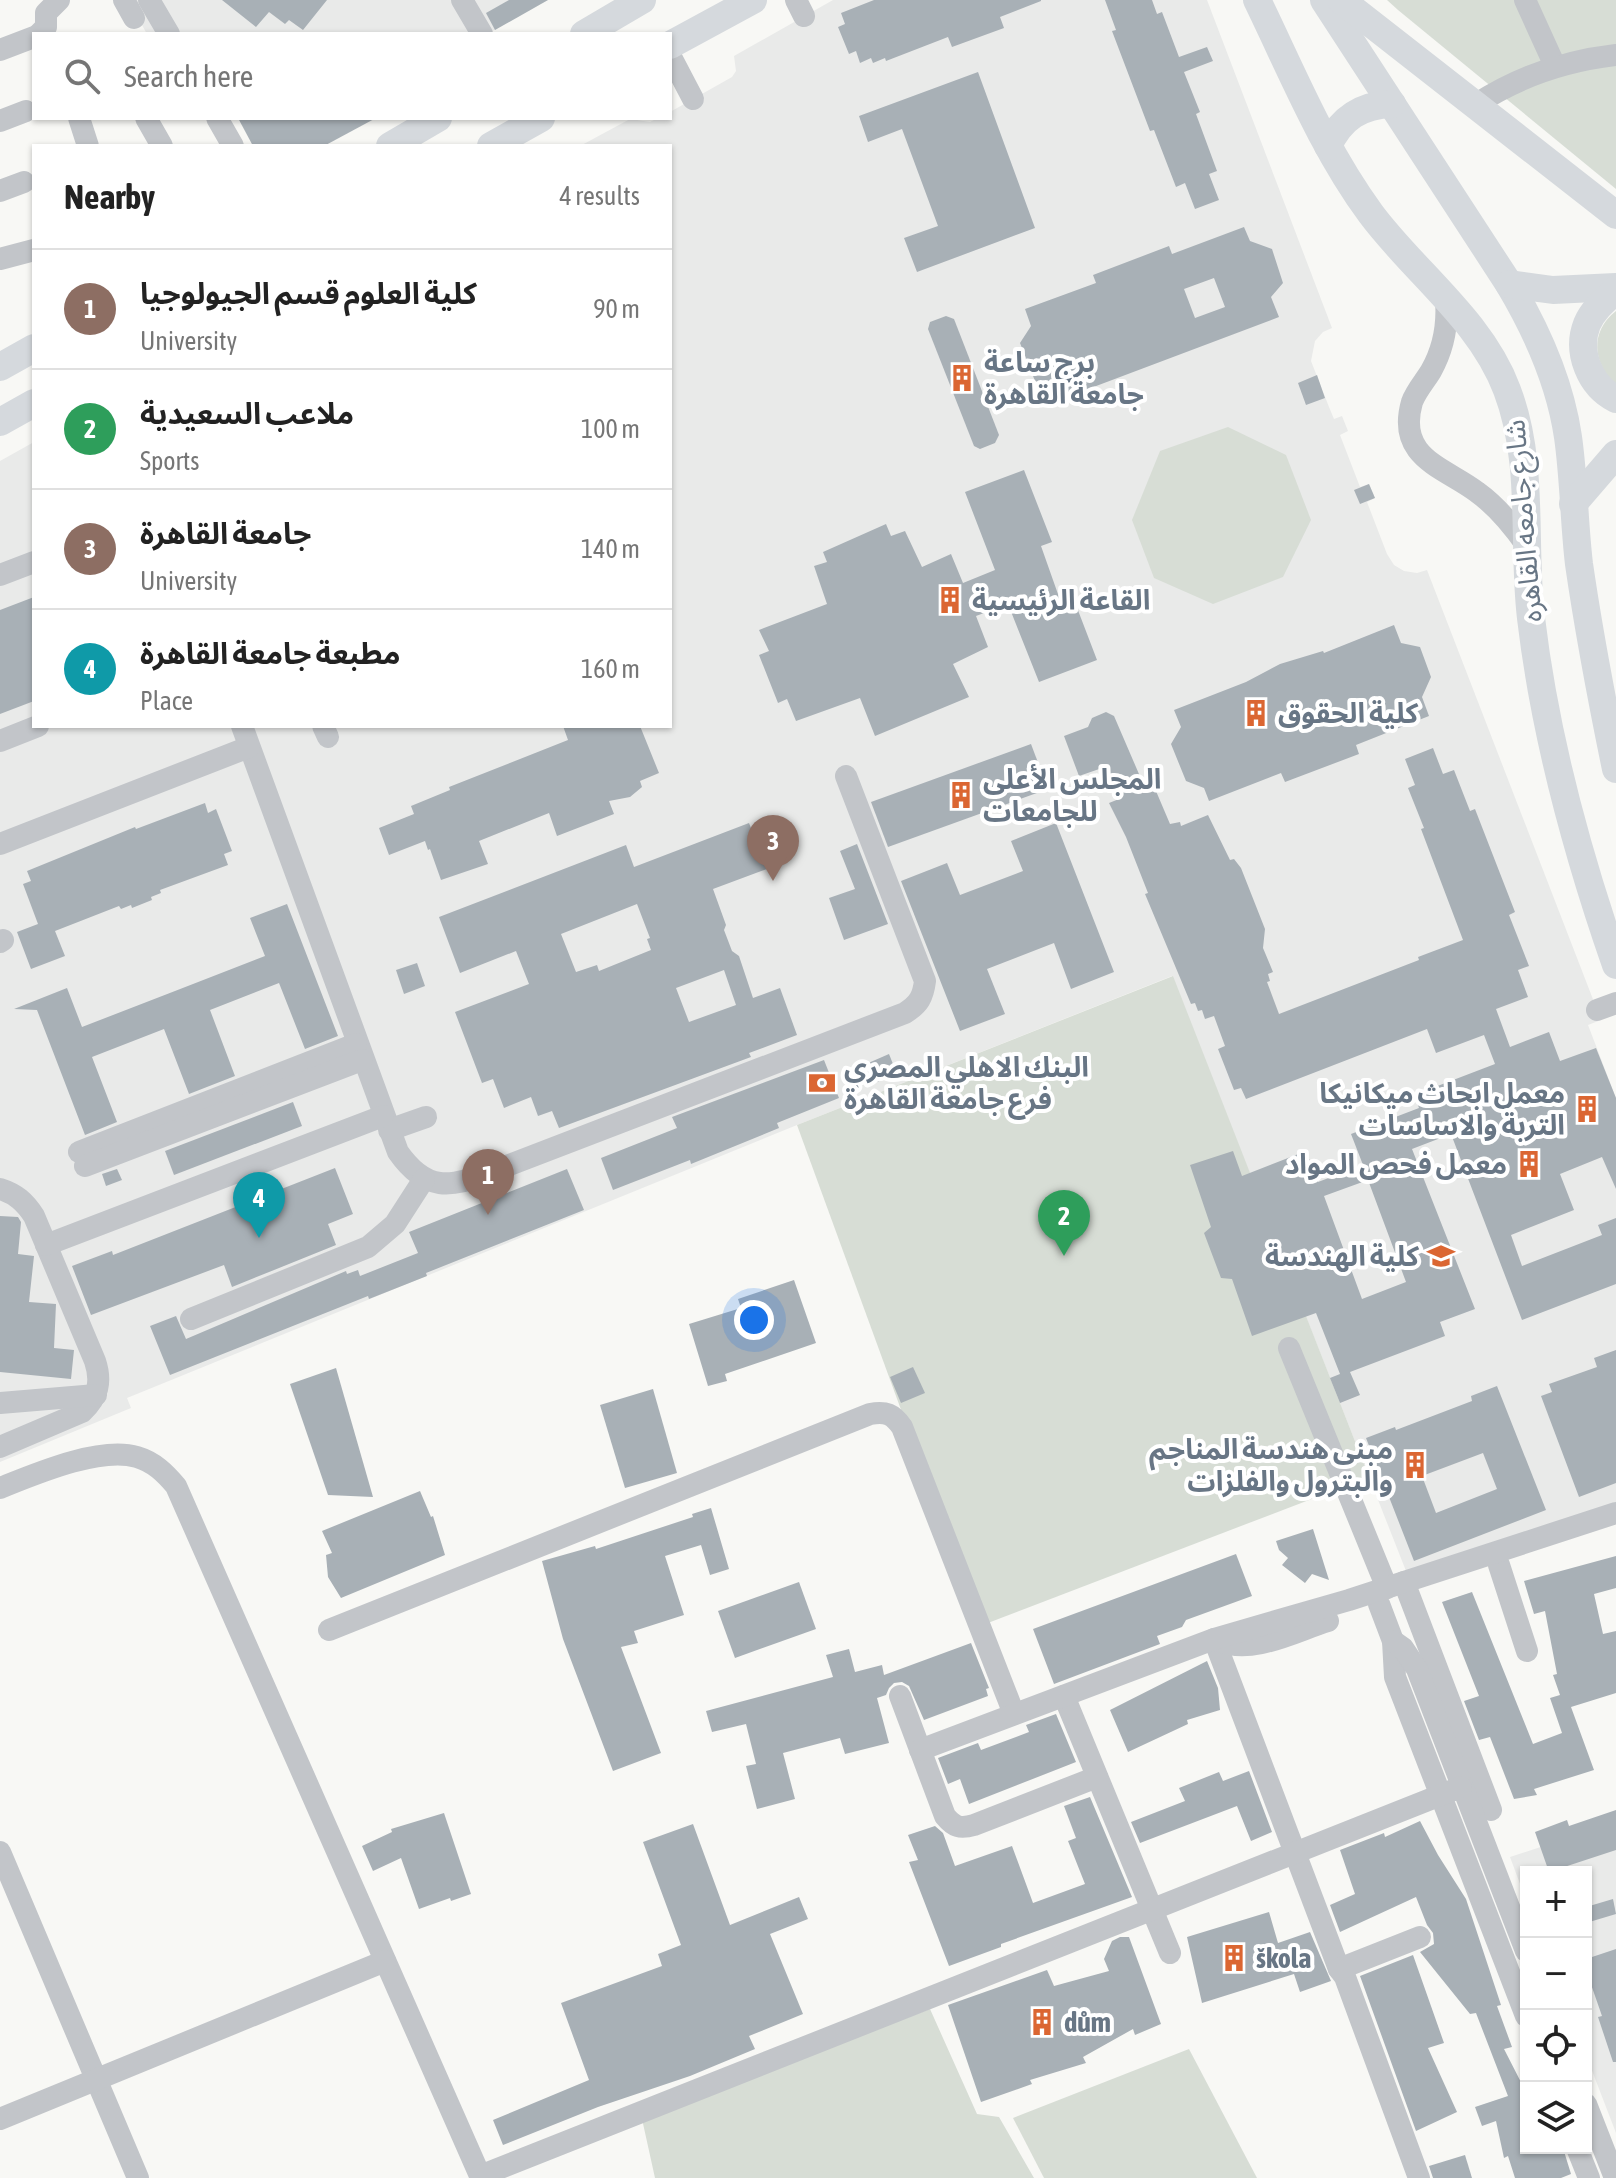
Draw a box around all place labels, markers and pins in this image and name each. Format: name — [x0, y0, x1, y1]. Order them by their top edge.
place label: برج ساعة جامعة القاهرة — [984, 346, 1144, 411]
building icon: برج ساعة جامعة القاهرة — [947, 363, 977, 393]
place label: القاعة الرئيسية — [972, 584, 1150, 617]
building icon: القاعة الرئيسية — [935, 585, 965, 615]
place label: كلية الحقوق — [1278, 697, 1419, 729]
building icon: كلية الحقوق — [1241, 698, 1271, 728]
place label: المجلس الأعلى للجامعات — [983, 763, 1161, 828]
building icon: المجلس الأعلى للجامعات — [946, 780, 976, 810]
pin: 3 — [747, 815, 799, 881]
place label: البنك الاهلي المصري فرع جامعة القاهرة — [844, 1051, 1089, 1120]
bank icon: البنك الاهلي المصري فرع جامعة القاهرة — [807, 1068, 837, 1098]
place label: معمل ابحاث ميكانيكا التربة والاساسات — [1319, 1077, 1565, 1142]
building icon: معمل ابحاث ميكانيكا التربة والاساسات — [1572, 1094, 1602, 1124]
place label: معمل فحص المواد — [1285, 1148, 1507, 1180]
pin: 1 — [462, 1149, 514, 1215]
building icon: معمل فحص المواد — [1514, 1149, 1544, 1179]
pin: 4 — [233, 1172, 285, 1238]
pin: 2 — [1038, 1190, 1090, 1256]
place label: كلية الهندسة — [1265, 1240, 1419, 1272]
school or university icon: كلية الهندسة — [1426, 1241, 1456, 1271]
place label: مبنى هندسة المناجم والبترول والفلزات — [1149, 1433, 1393, 1498]
building icon: مبنى هندسة المناجم والبترول والفلزات — [1400, 1450, 1430, 1480]
place label: škola — [1256, 1942, 1311, 1974]
building icon: škola — [1219, 1943, 1249, 1973]
place label: dům — [1064, 2006, 1111, 2038]
building icon: dům — [1027, 2007, 1057, 2037]

